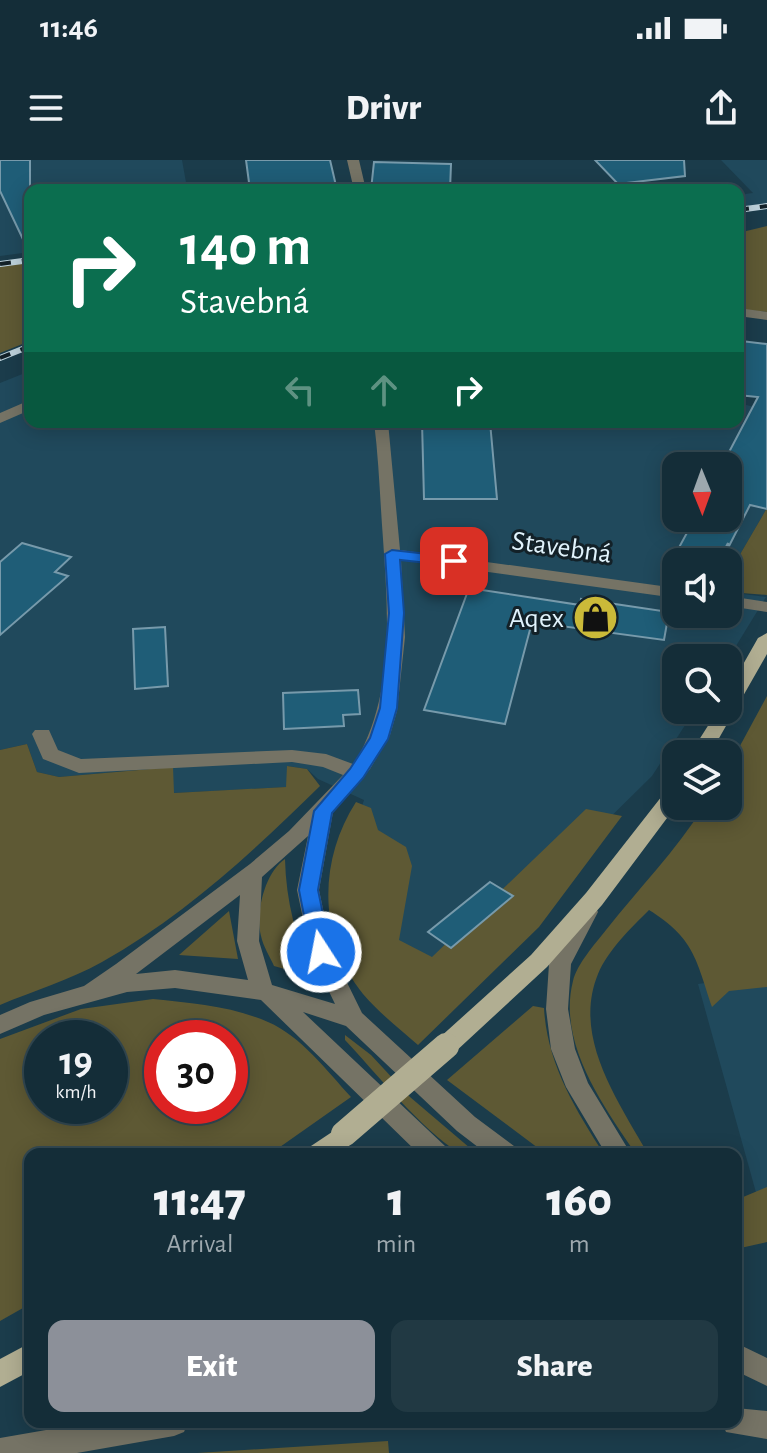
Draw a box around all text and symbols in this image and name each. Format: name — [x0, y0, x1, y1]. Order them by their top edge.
text: 11:46 — [40, 13, 98, 43]
icon: menu — [24, 86, 68, 130]
icon: share — [699, 86, 743, 130]
text: Drivr — [346, 90, 421, 126]
icon: right — [48, 216, 152, 320]
text: 140 m — [180, 219, 311, 275]
text: Stavebná — [180, 284, 309, 320]
icon: left — [278, 368, 322, 412]
icon: ahead — [362, 368, 406, 412]
icon: right — [446, 368, 490, 412]
north arrow — [662, 452, 742, 532]
map controls — [662, 452, 742, 820]
pin — [420, 527, 488, 595]
street label: Stavebná — [510, 527, 614, 569]
icon: arrive — [432, 539, 476, 583]
button: sound — [662, 548, 742, 628]
shop icon: Aqex — [571, 593, 619, 641]
place label: Aqex — [509, 605, 564, 633]
button: search — [662, 644, 742, 724]
button: layers — [662, 740, 742, 820]
position arrow — [279, 910, 363, 994]
speed limit sign: 30 — [144, 1020, 248, 1124]
text: 19 — [59, 1042, 93, 1082]
text: km/h — [55, 1082, 97, 1102]
text: 11:47 — [154, 1177, 246, 1225]
text: 1 — [387, 1177, 405, 1225]
text: 160 — [546, 1177, 612, 1225]
text: Arrival — [166, 1231, 233, 1257]
text: min — [376, 1231, 416, 1257]
text: m — [569, 1231, 590, 1257]
button: Exit — [48, 1320, 375, 1412]
button: Share — [391, 1320, 718, 1412]

